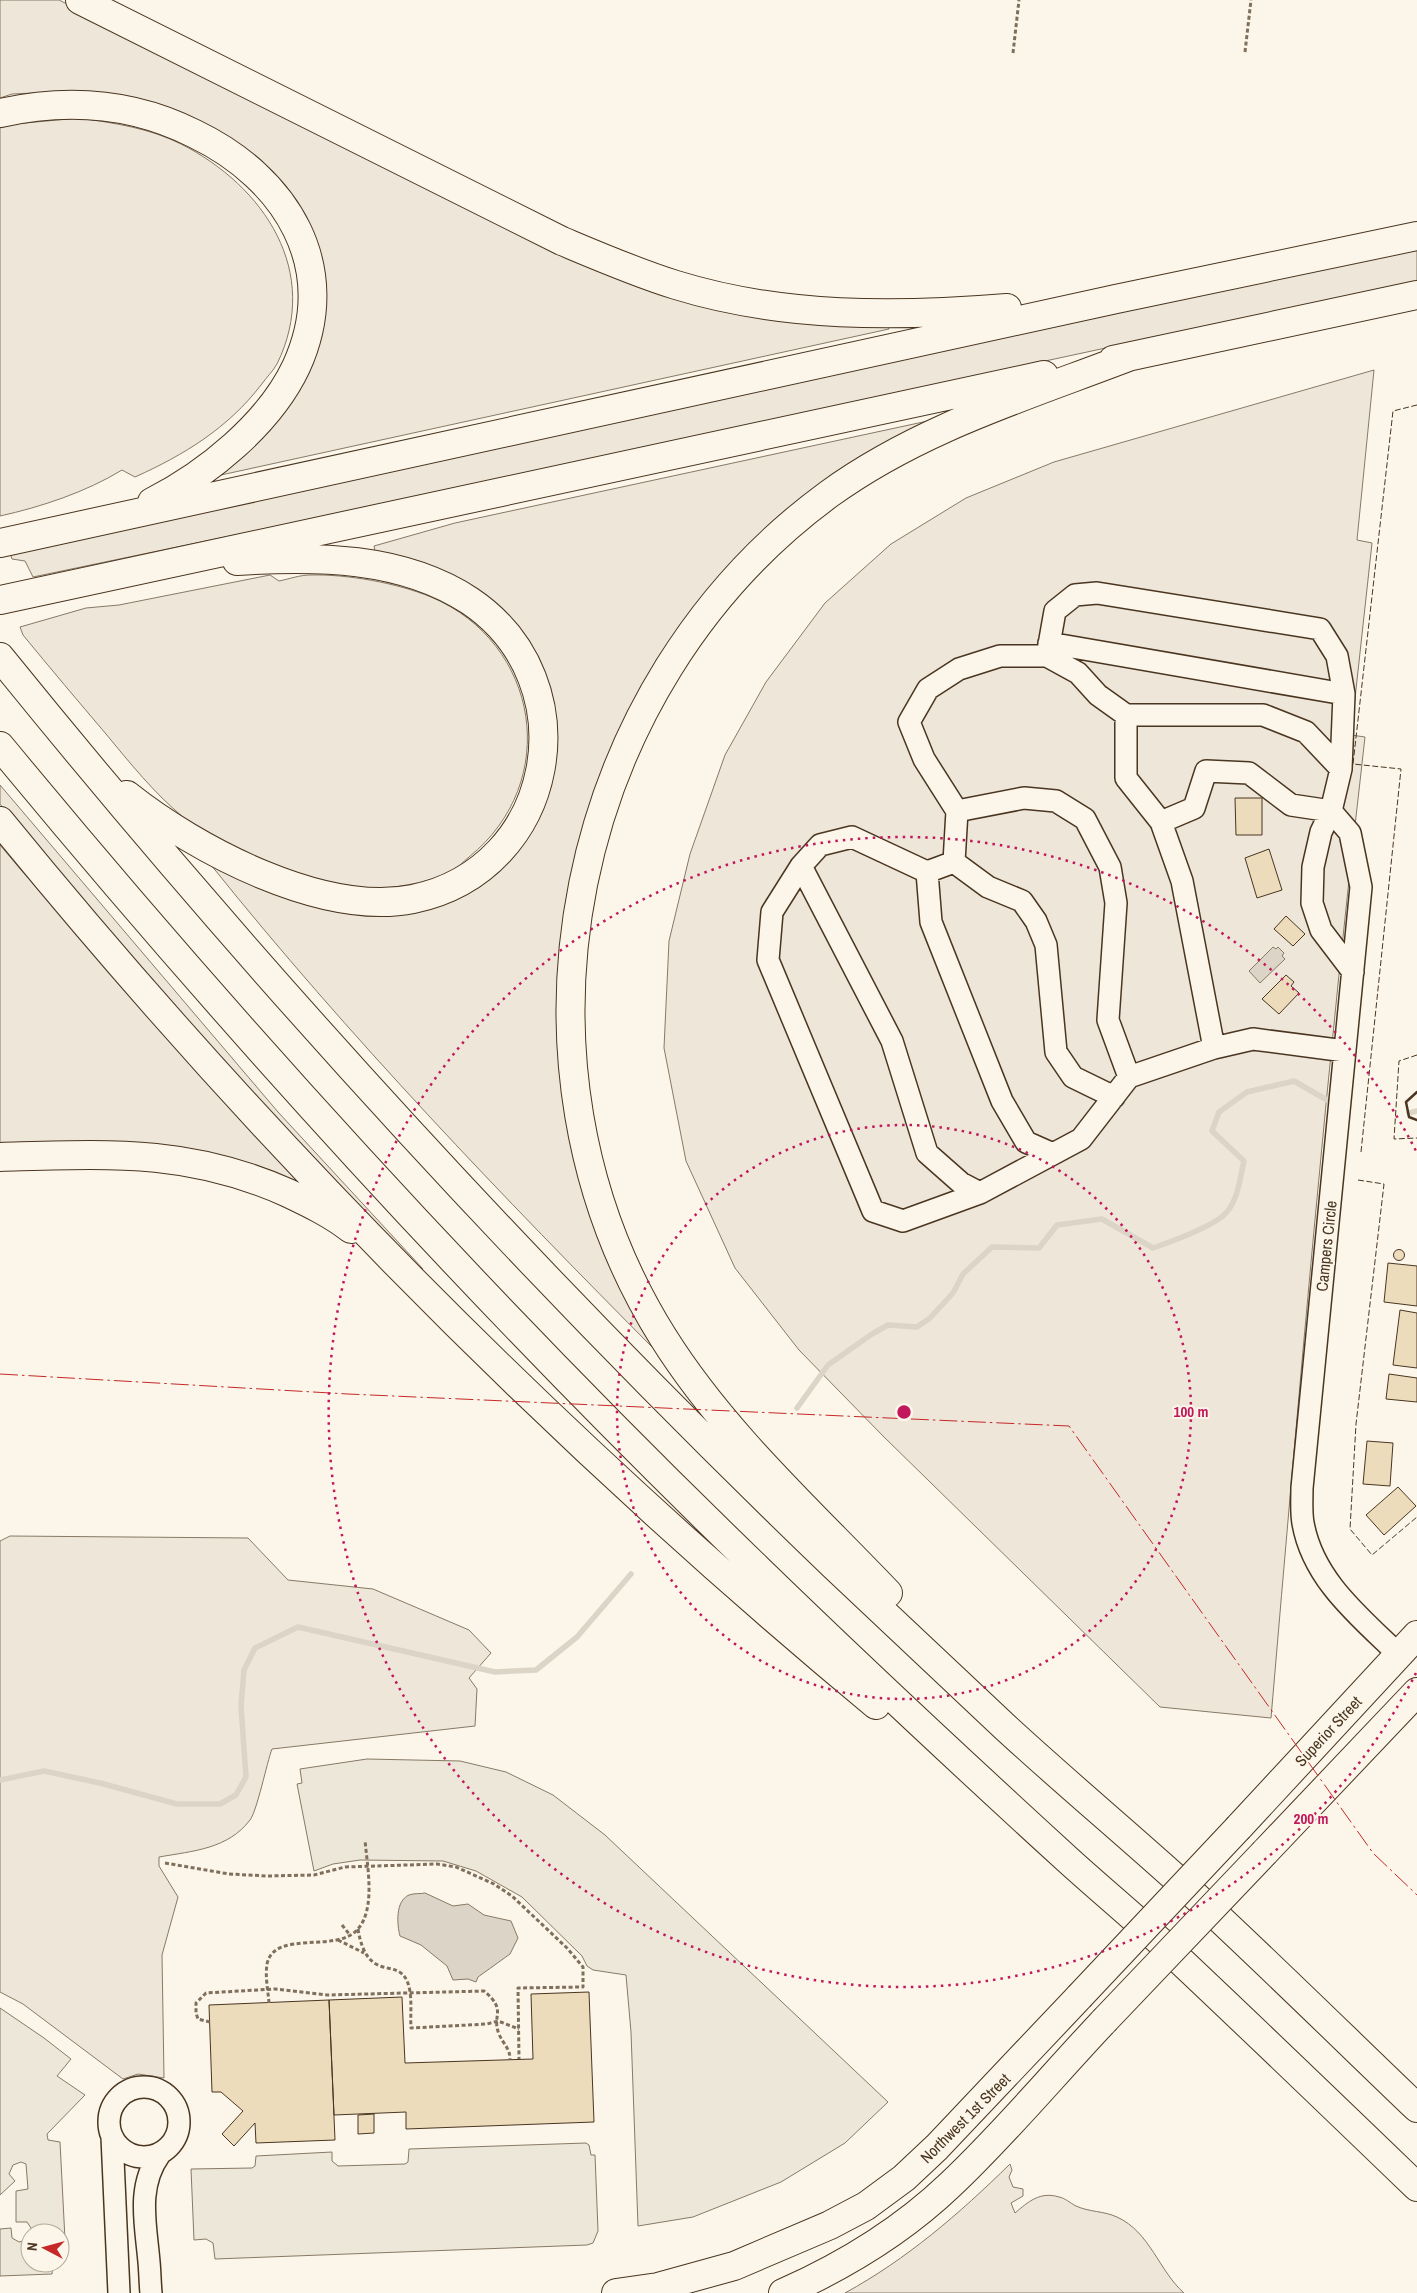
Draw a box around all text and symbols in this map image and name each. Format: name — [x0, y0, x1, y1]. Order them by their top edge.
street label: Campers Circle — [1310, 1200, 1342, 1292]
text: 100 m — [1174, 1401, 1208, 1422]
centre of rings — [895, 1403, 913, 1421]
street label: Superior Street — [1290, 1691, 1367, 1771]
text: 200 m — [1294, 1808, 1328, 1829]
street label: Northwest 1st Street — [915, 2068, 1015, 2168]
north arrow — [20, 2223, 70, 2273]
text: N — [23, 2242, 41, 2252]

